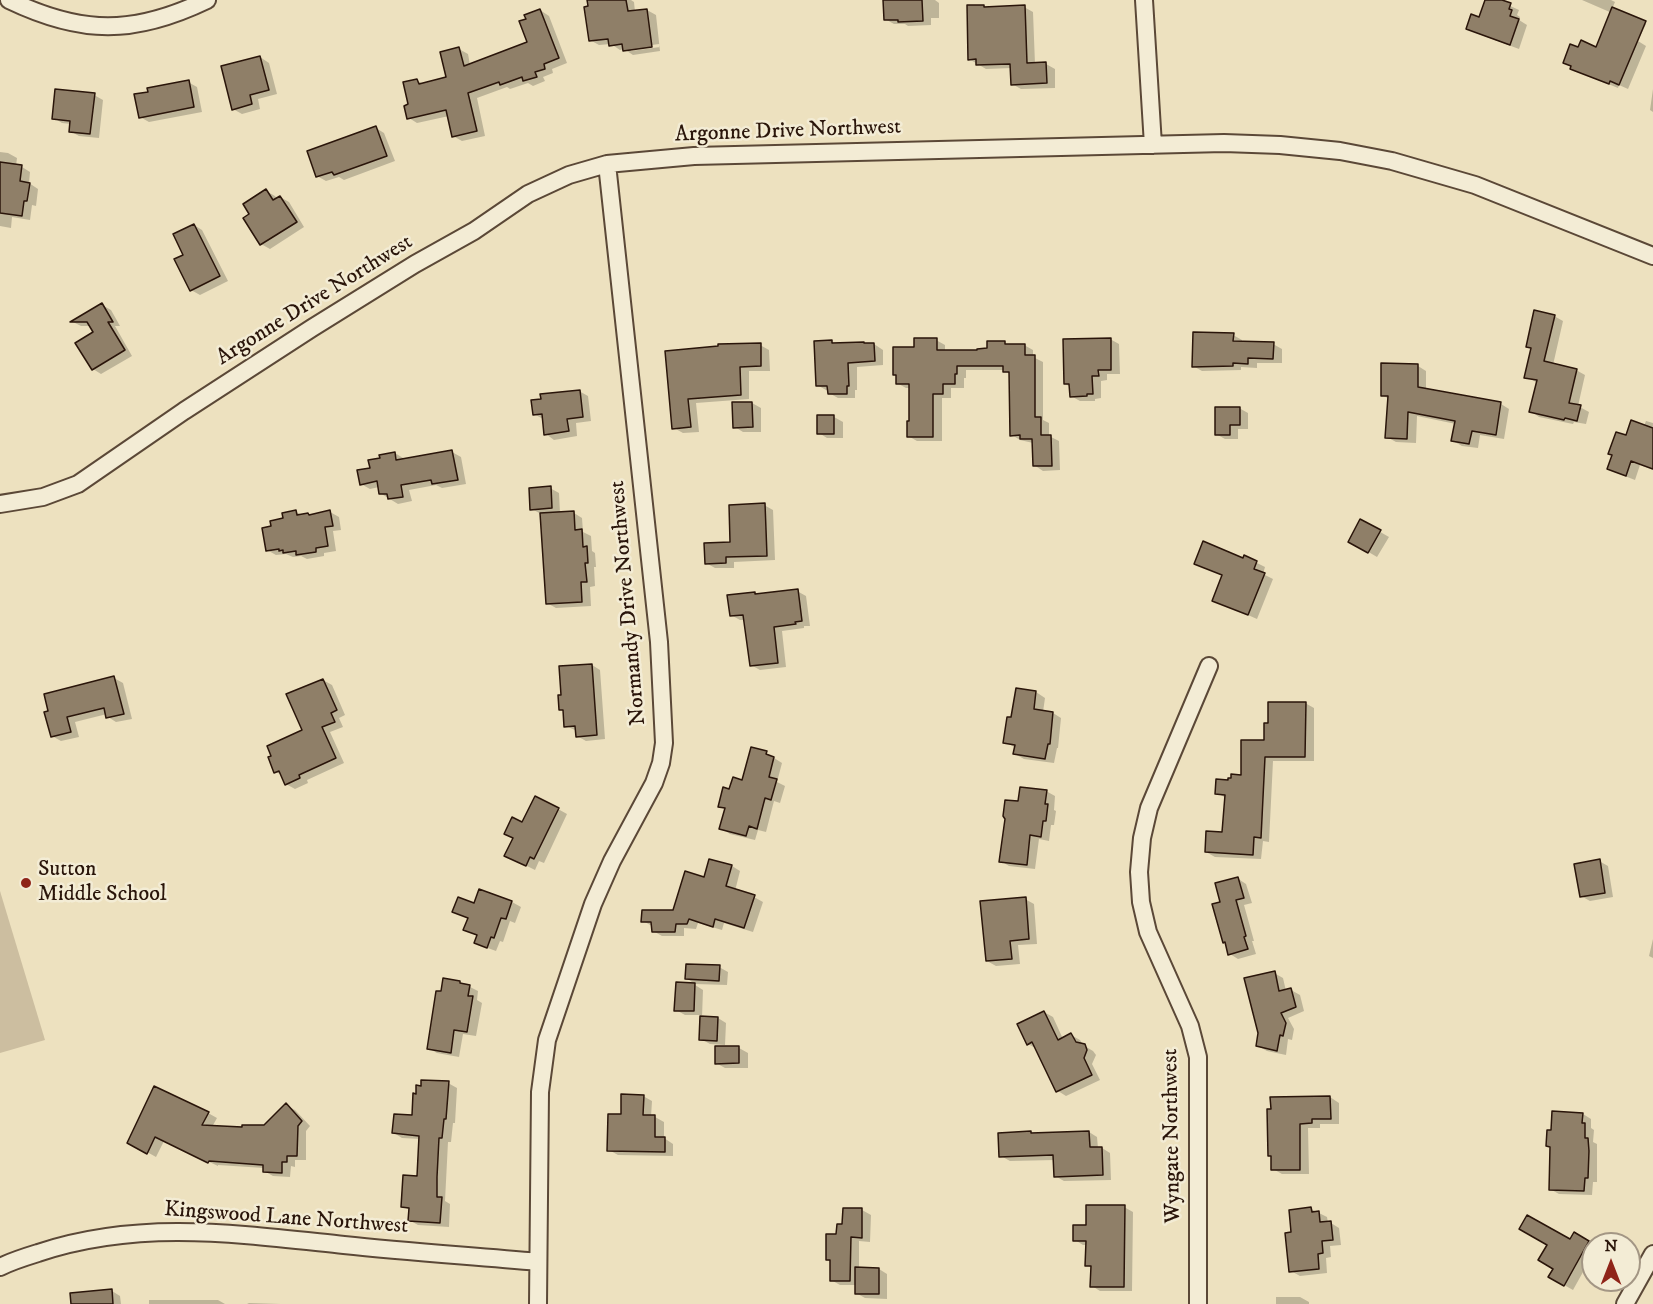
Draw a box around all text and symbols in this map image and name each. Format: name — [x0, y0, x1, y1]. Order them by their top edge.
street label: Argonne Drive Northwest — [674, 115, 902, 149]
street label: Argonne Drive Northwest — [212, 230, 418, 372]
street label: Normandy Drive Northwest — [605, 479, 653, 727]
place label: Sutton Middle School — [38, 857, 166, 908]
marker: Sutton Middle School — [19, 876, 33, 890]
street label: Wyngate Northwest — [1158, 1048, 1188, 1224]
street label: Kingswood Lane Northwest — [163, 1197, 409, 1241]
north arrow — [1581, 1232, 1641, 1292]
text: N — [1604, 1236, 1618, 1256]

